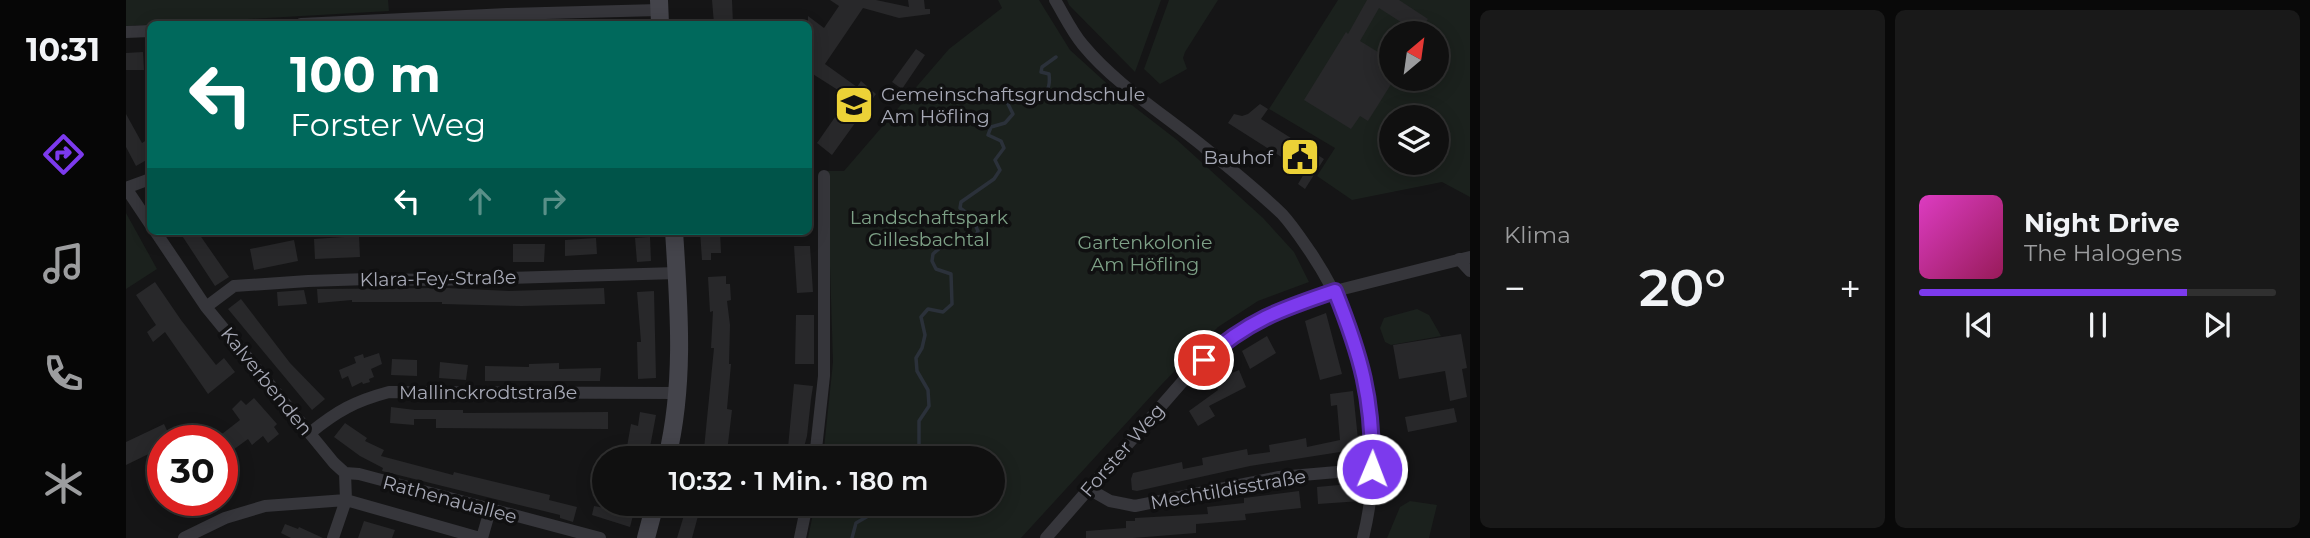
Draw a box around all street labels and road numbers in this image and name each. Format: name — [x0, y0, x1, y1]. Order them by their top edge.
street label: Klara-Fey-Straße — [359, 266, 517, 291]
street label: Kalverbenden — [216, 322, 317, 440]
street label: Mallinckrodtstraße — [399, 381, 577, 404]
street label: Forster Weg — [1076, 399, 1169, 502]
street label: Mechtildisstraße — [1149, 464, 1308, 514]
street label: Rathenauallee — [380, 471, 520, 528]

